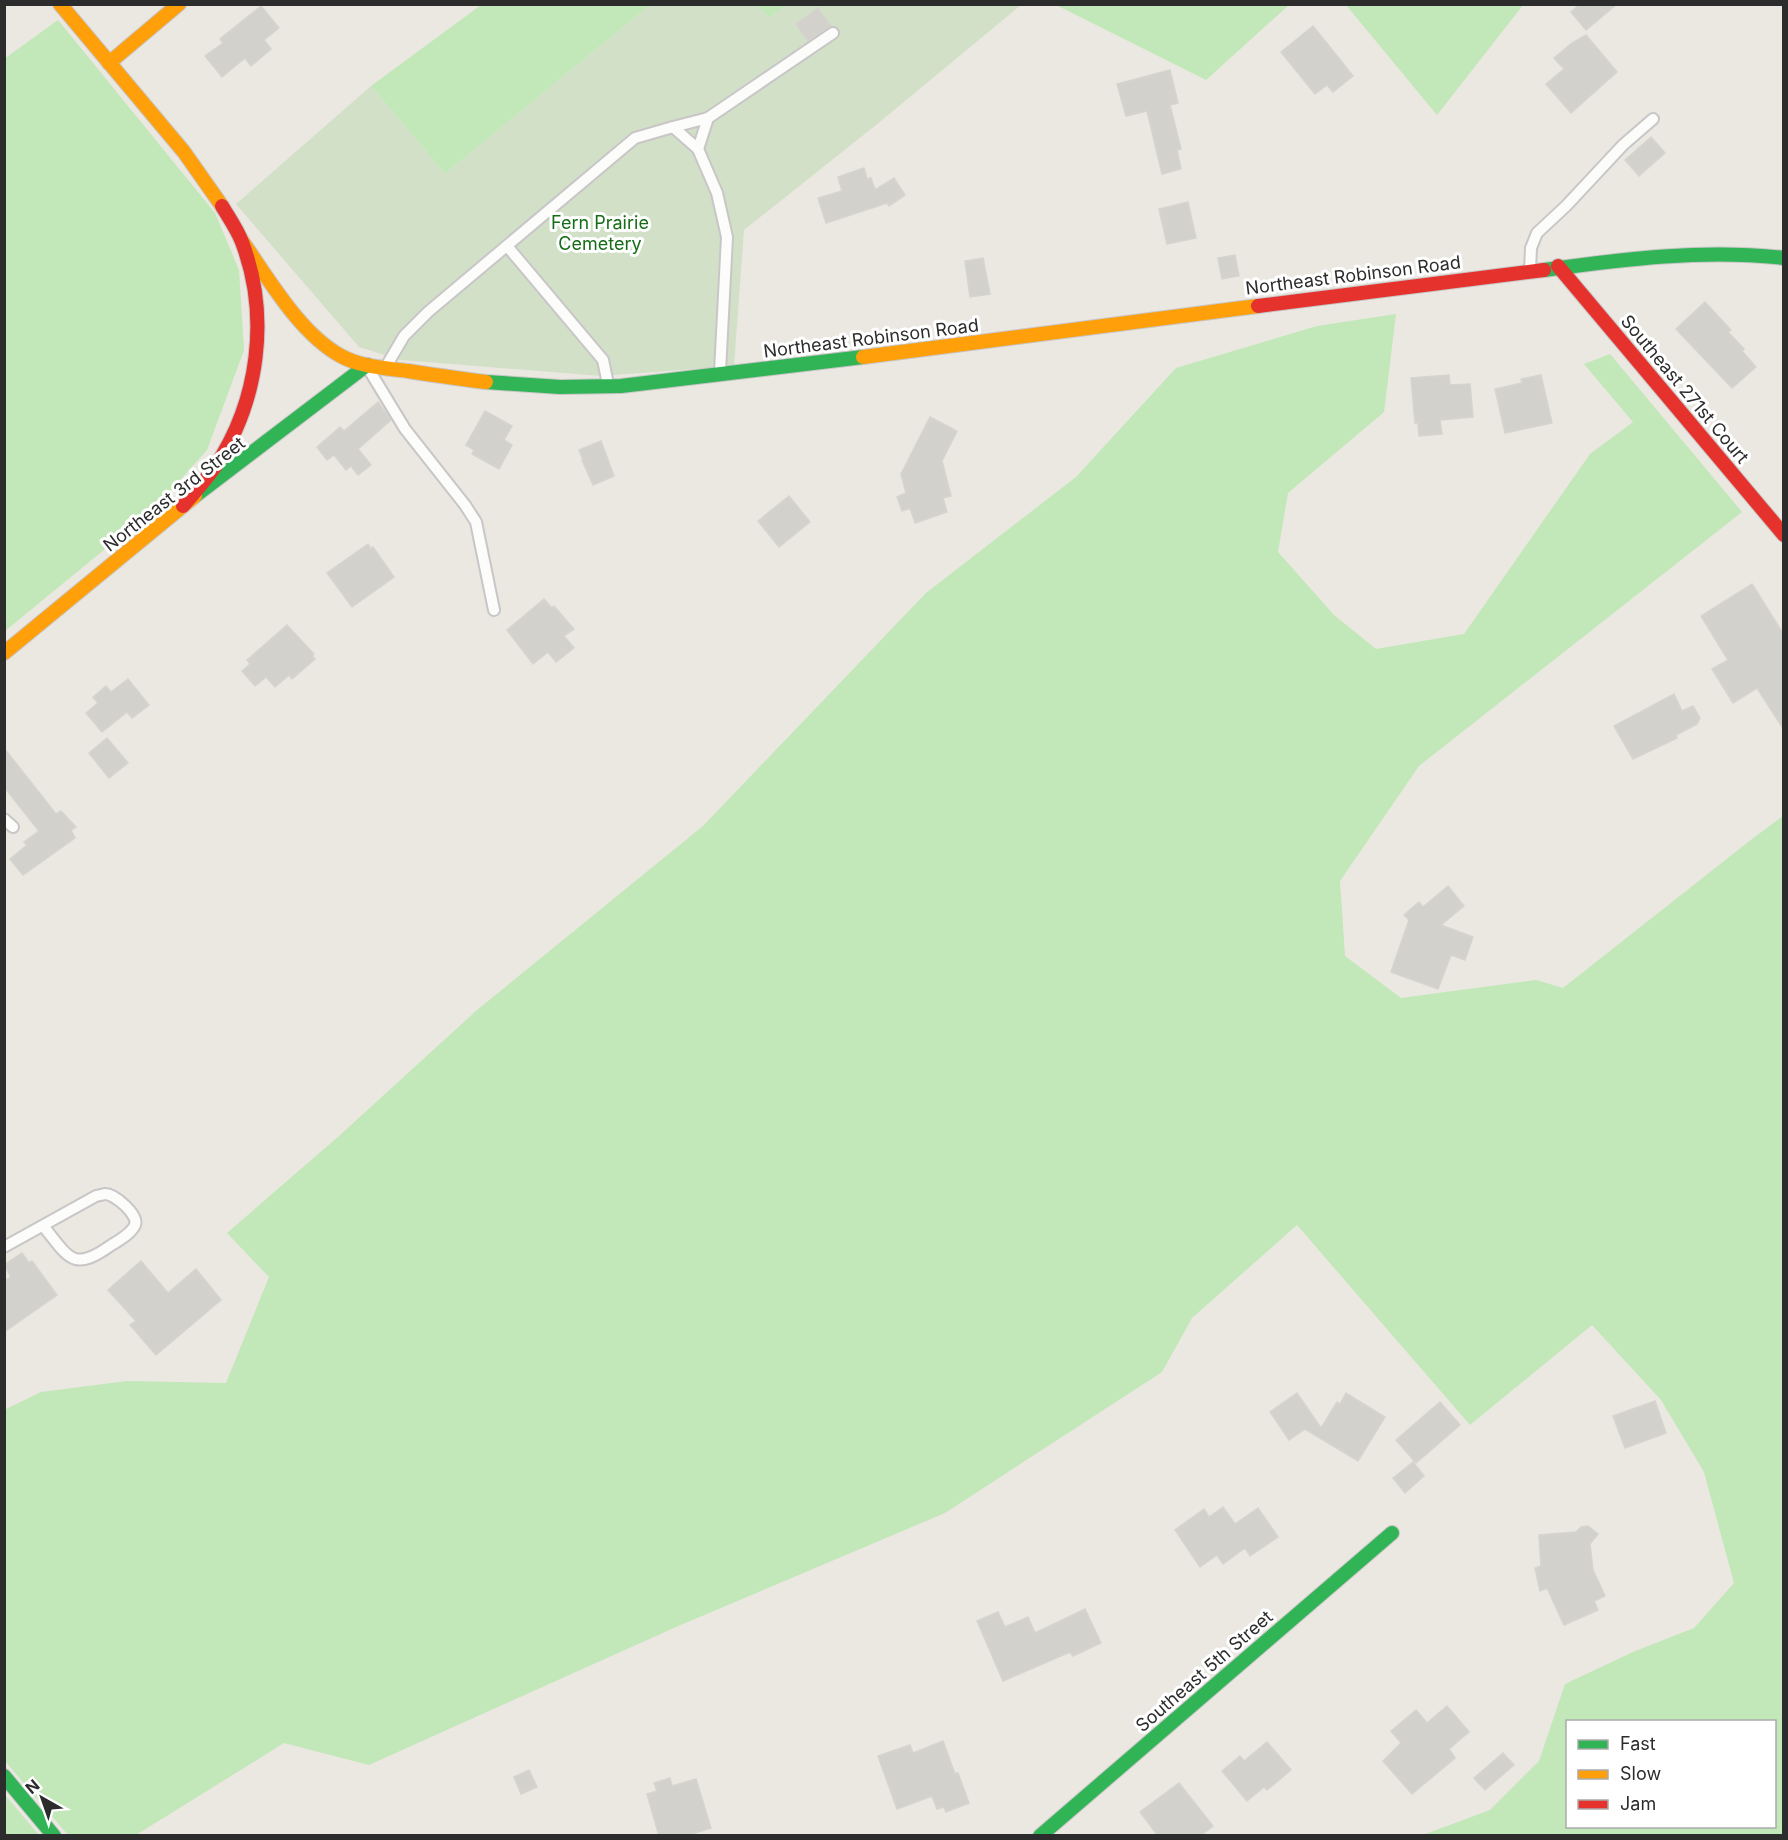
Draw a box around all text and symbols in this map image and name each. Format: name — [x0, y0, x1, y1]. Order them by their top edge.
park label: Fern Prairie Cemetery — [551, 212, 649, 254]
street label: Northeast Robinson Road — [1244, 251, 1462, 299]
street label: Southeast 271st Court — [1617, 311, 1753, 468]
street label: Northeast Robinson Road — [762, 314, 980, 362]
street label: Northeast 3rd Street — [99, 432, 249, 556]
street label: Southeast 5th Street — [1131, 1606, 1277, 1736]
legend — [1566, 1720, 1776, 1828]
text: Fast — [1620, 1733, 1656, 1754]
text: Slow — [1620, 1763, 1661, 1784]
north arrow — [12, 1768, 72, 1828]
text: N — [21, 1775, 43, 1798]
text: Jam — [1620, 1793, 1656, 1814]

